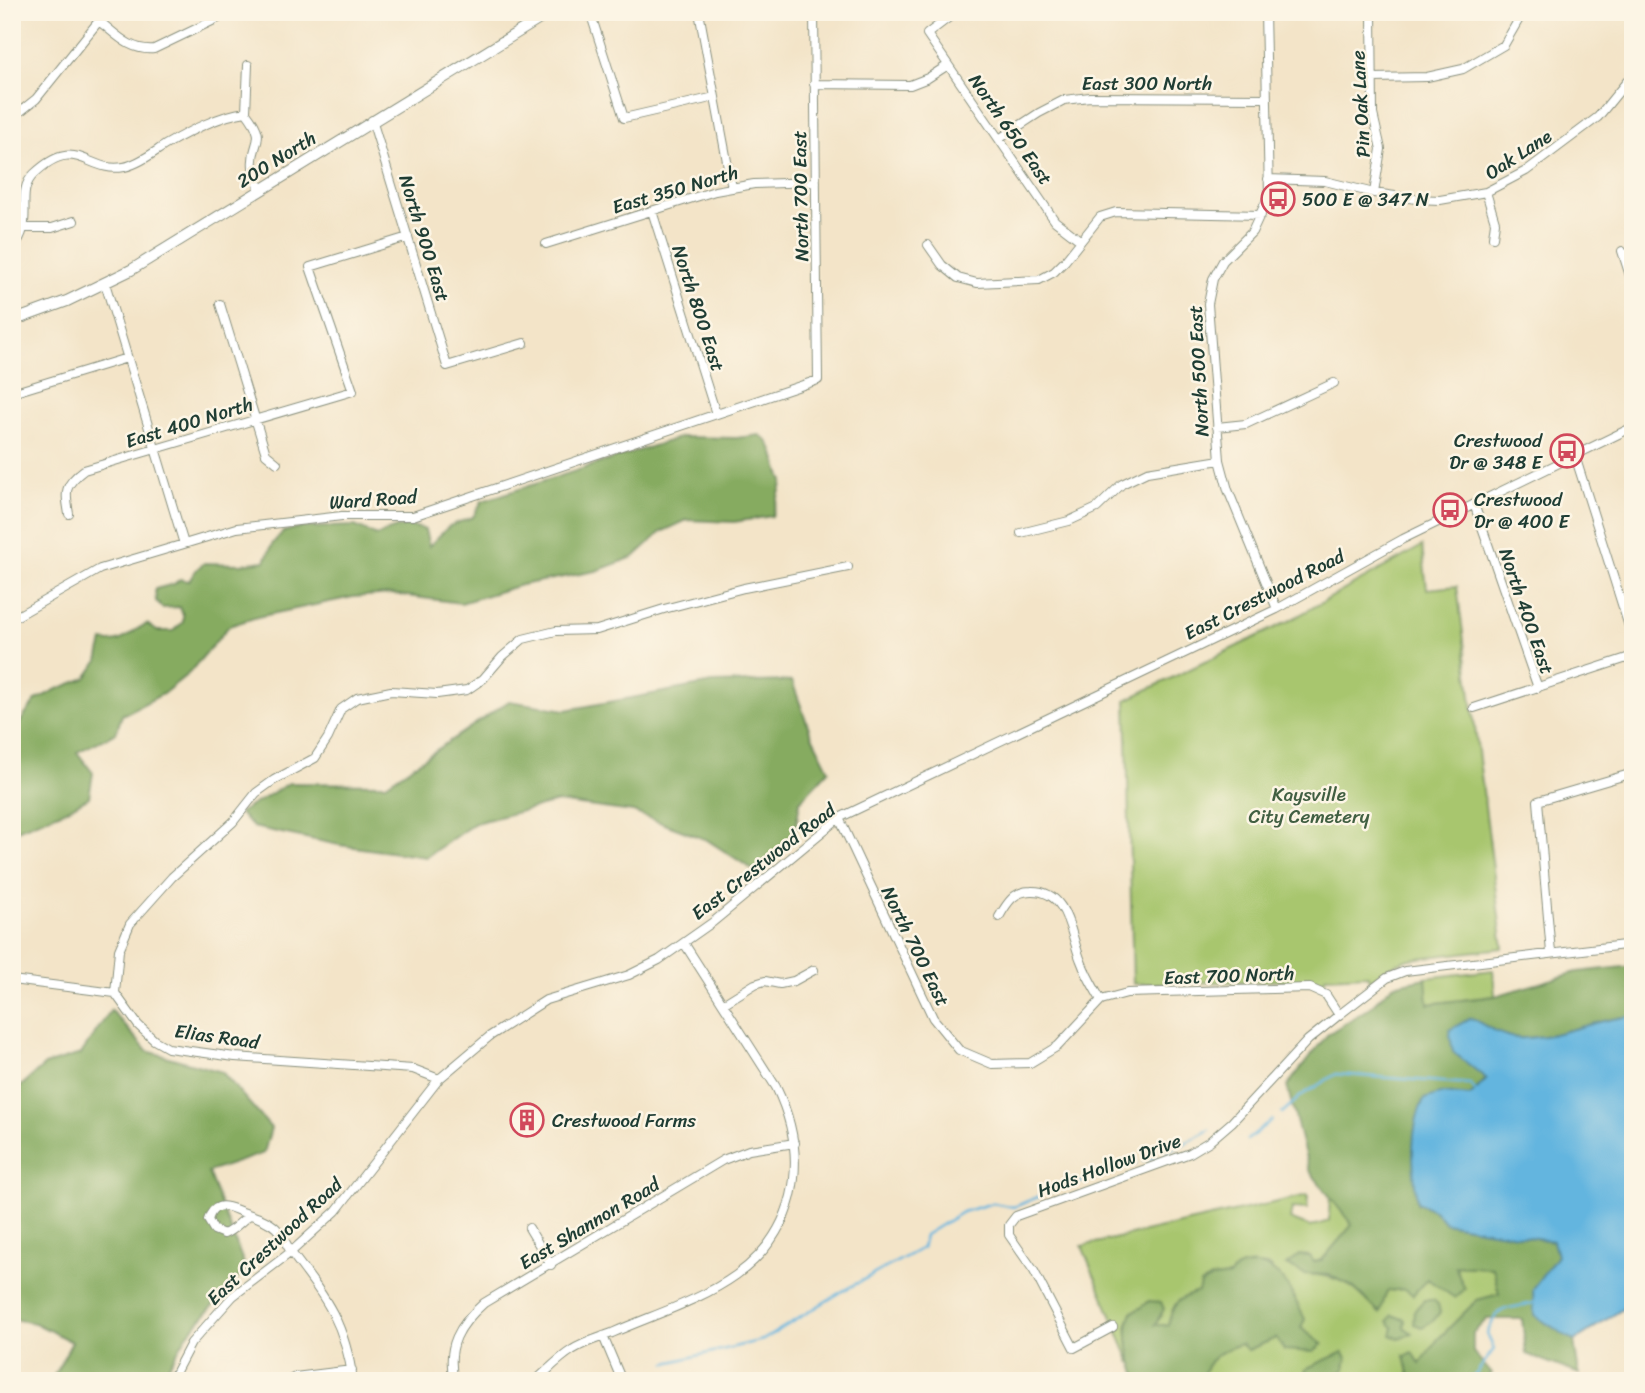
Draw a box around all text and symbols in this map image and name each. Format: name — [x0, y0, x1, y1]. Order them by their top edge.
street label: Pin Oak Lane — [1341, 49, 1380, 158]
street label: North 650 East — [960, 66, 1061, 192]
street label: East 300 North — [1082, 67, 1212, 100]
street label: Oak Lane — [1478, 120, 1559, 189]
street label: 200 North — [230, 122, 323, 197]
street label: North 700 East — [783, 130, 818, 262]
street label: East 350 North — [608, 156, 742, 223]
street label: North 900 East — [390, 170, 460, 306]
bus stop icon: 500 E @ 347 N — [1259, 180, 1297, 218]
place label: 500 E @ 347 N — [1302, 183, 1429, 216]
street label: North 800 East — [663, 241, 735, 376]
street label: North 500 East — [1179, 304, 1218, 437]
street label: East 400 North — [121, 387, 257, 458]
place label: Crestwood Dr @ 348 E — [1449, 424, 1543, 479]
bus stop icon: Crestwood Dr @ 348 E — [1548, 432, 1586, 470]
street label: Ward Road — [328, 480, 420, 519]
place label: Crestwood Dr @ 400 E — [1474, 483, 1570, 538]
bus stop icon: Crestwood Dr @ 400 E — [1431, 491, 1469, 529]
street label: East Crestwood Road — [1178, 539, 1351, 649]
street label: North 400 East — [1489, 543, 1564, 679]
park label: Kaysville City Cemetery — [1248, 778, 1370, 833]
street label: East Crestwood Road — [684, 793, 844, 929]
street label: North 700 East — [872, 880, 959, 1012]
street label: East 700 North — [1163, 957, 1295, 994]
street label: Elias Road — [173, 1014, 263, 1059]
building icon: Crestwood Farms — [508, 1101, 546, 1139]
place label: Crestwood Farms — [552, 1104, 696, 1137]
street label: Hods Hollow Drive — [1032, 1124, 1186, 1207]
street label: East Shannon Road — [512, 1167, 668, 1279]
street label: East Crestwood Road — [199, 1168, 351, 1314]

